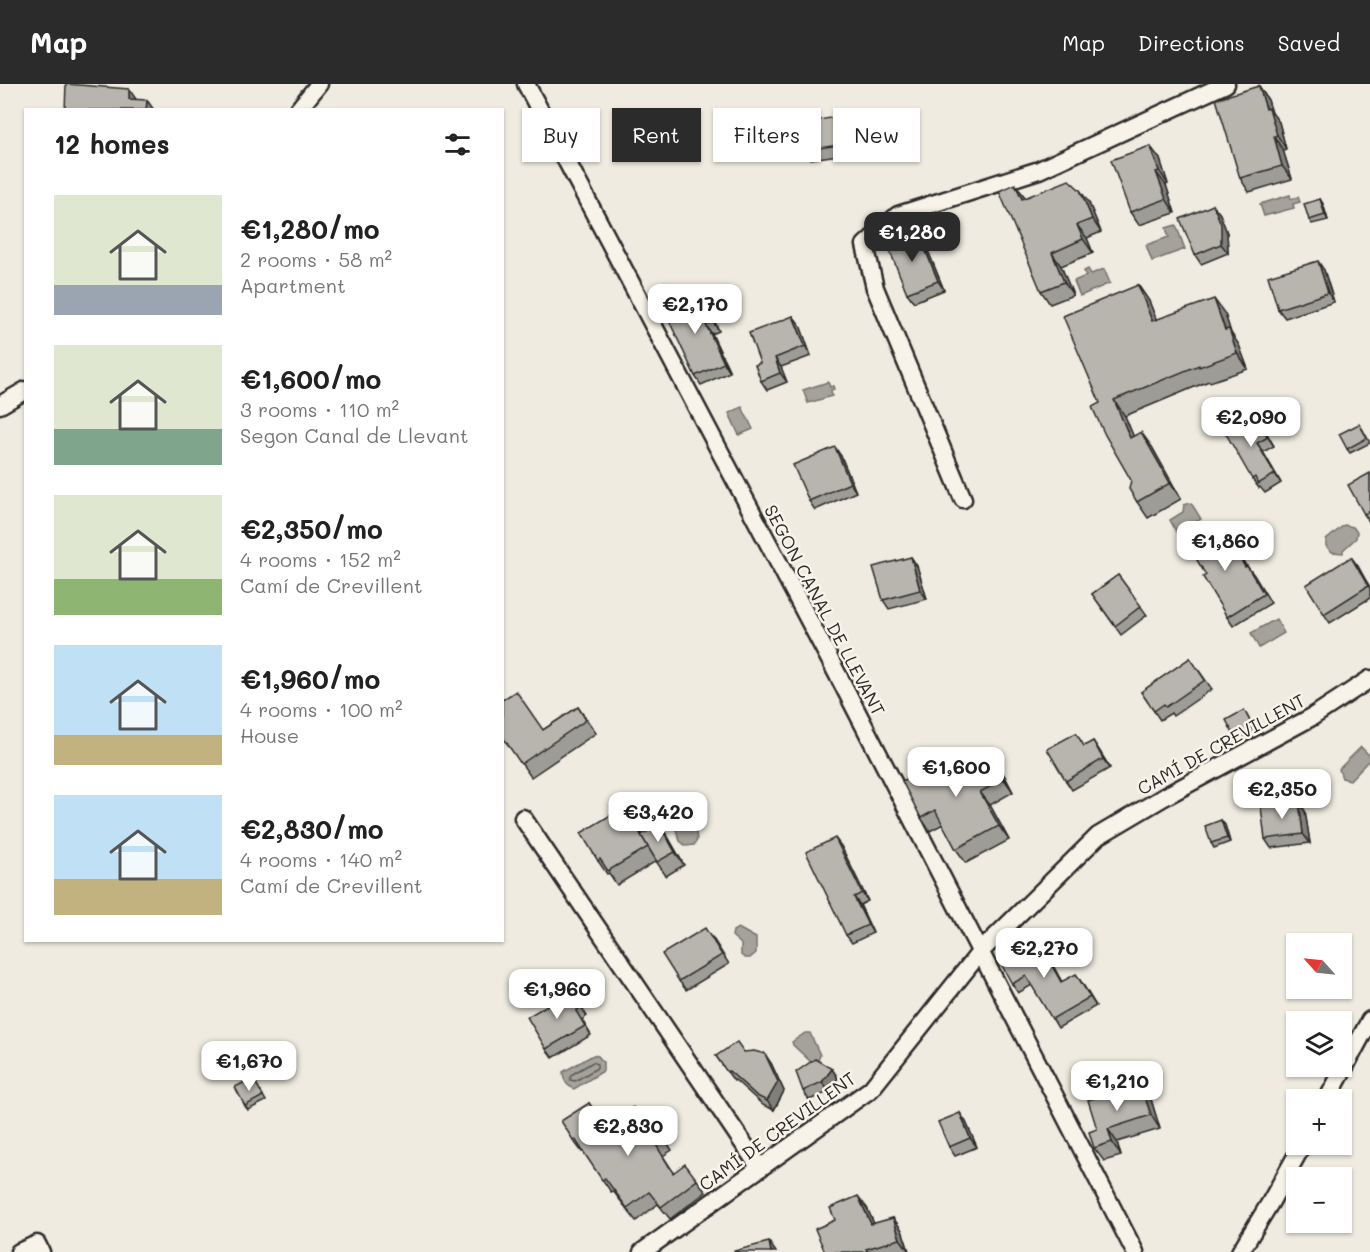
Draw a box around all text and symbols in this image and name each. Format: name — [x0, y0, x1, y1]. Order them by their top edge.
text: Map — [30, 24, 87, 60]
text: Map — [1062, 29, 1105, 56]
text: Directions — [1138, 29, 1245, 56]
text: Saved — [1278, 29, 1340, 56]
chip: Buy — [522, 108, 600, 162]
chip: Rent — [612, 108, 701, 162]
chip: Filters — [713, 108, 821, 162]
chip: New — [833, 108, 920, 162]
text: 12 homes — [54, 127, 170, 161]
icon: filters — [441, 128, 474, 161]
text: €1,280/mo — [240, 212, 380, 246]
pin: €1,280 — [863, 212, 961, 263]
text: €1,280 — [878, 218, 946, 244]
icon: home — [102, 219, 174, 291]
text: 2 rooms · 58 m² — [240, 246, 392, 272]
text: Apartment — [240, 272, 346, 298]
pin: €2,170 — [646, 284, 744, 335]
text: €2,170 — [662, 290, 728, 316]
text: €1,600/mo — [240, 362, 381, 396]
icon: home — [102, 369, 174, 441]
text: 3 rooms · 110 m² — [240, 396, 399, 422]
pin: €2,090 — [1202, 397, 1300, 448]
text: €2,090 — [1215, 403, 1287, 429]
text: Segon Canal de Llevant — [240, 422, 469, 448]
street label: SEGON CANAL DE LLEVANT — [759, 500, 891, 720]
text: €2,350/mo — [240, 512, 383, 546]
icon: home — [102, 519, 174, 591]
pin: €1,860 — [1176, 521, 1274, 572]
text: €1,860 — [1191, 527, 1259, 553]
text: 4 rooms · 152 m² — [240, 546, 401, 572]
text: Camí de Crevillent — [240, 572, 423, 598]
text: €1,960/mo — [240, 662, 380, 696]
icon: home — [102, 669, 174, 741]
street label: CAMÍ DE CREVILLENT — [1133, 688, 1309, 800]
text: 4 rooms · 100 m² — [240, 696, 403, 722]
text: House — [240, 722, 299, 748]
pin: €1,600 — [907, 747, 1005, 798]
text: €1,600 — [921, 753, 991, 779]
pin: €2,350 — [1233, 769, 1331, 820]
text: €2,350 — [1247, 775, 1317, 801]
pin: €3,420 — [609, 792, 707, 843]
text: €3,420 — [622, 798, 694, 824]
text: €2,830/mo — [240, 812, 384, 846]
icon: home — [102, 819, 174, 891]
text: 4 rooms · 140 m² — [240, 846, 402, 872]
text: Camí de Crevillent — [240, 872, 423, 898]
pin: €2,270 — [995, 928, 1093, 979]
north arrow — [1286, 933, 1352, 999]
map controls — [1286, 933, 1352, 1233]
text: €2,270 — [1010, 934, 1078, 960]
pin: €1,960 — [508, 969, 606, 1020]
text: €1,960 — [523, 975, 591, 1001]
button: layers — [1286, 1011, 1352, 1077]
pin: €1,670 — [200, 1041, 298, 1092]
text: €1,670 — [215, 1047, 283, 1073]
pin: €1,210 — [1068, 1061, 1166, 1112]
street label: CAMÍ DE CREVILLENT — [694, 1066, 860, 1196]
text: €1,210 — [1085, 1067, 1149, 1093]
button: + — [1286, 1089, 1352, 1155]
pin: €2,830 — [579, 1106, 677, 1157]
text: €2,830 — [593, 1112, 663, 1138]
button: − — [1286, 1167, 1352, 1233]

